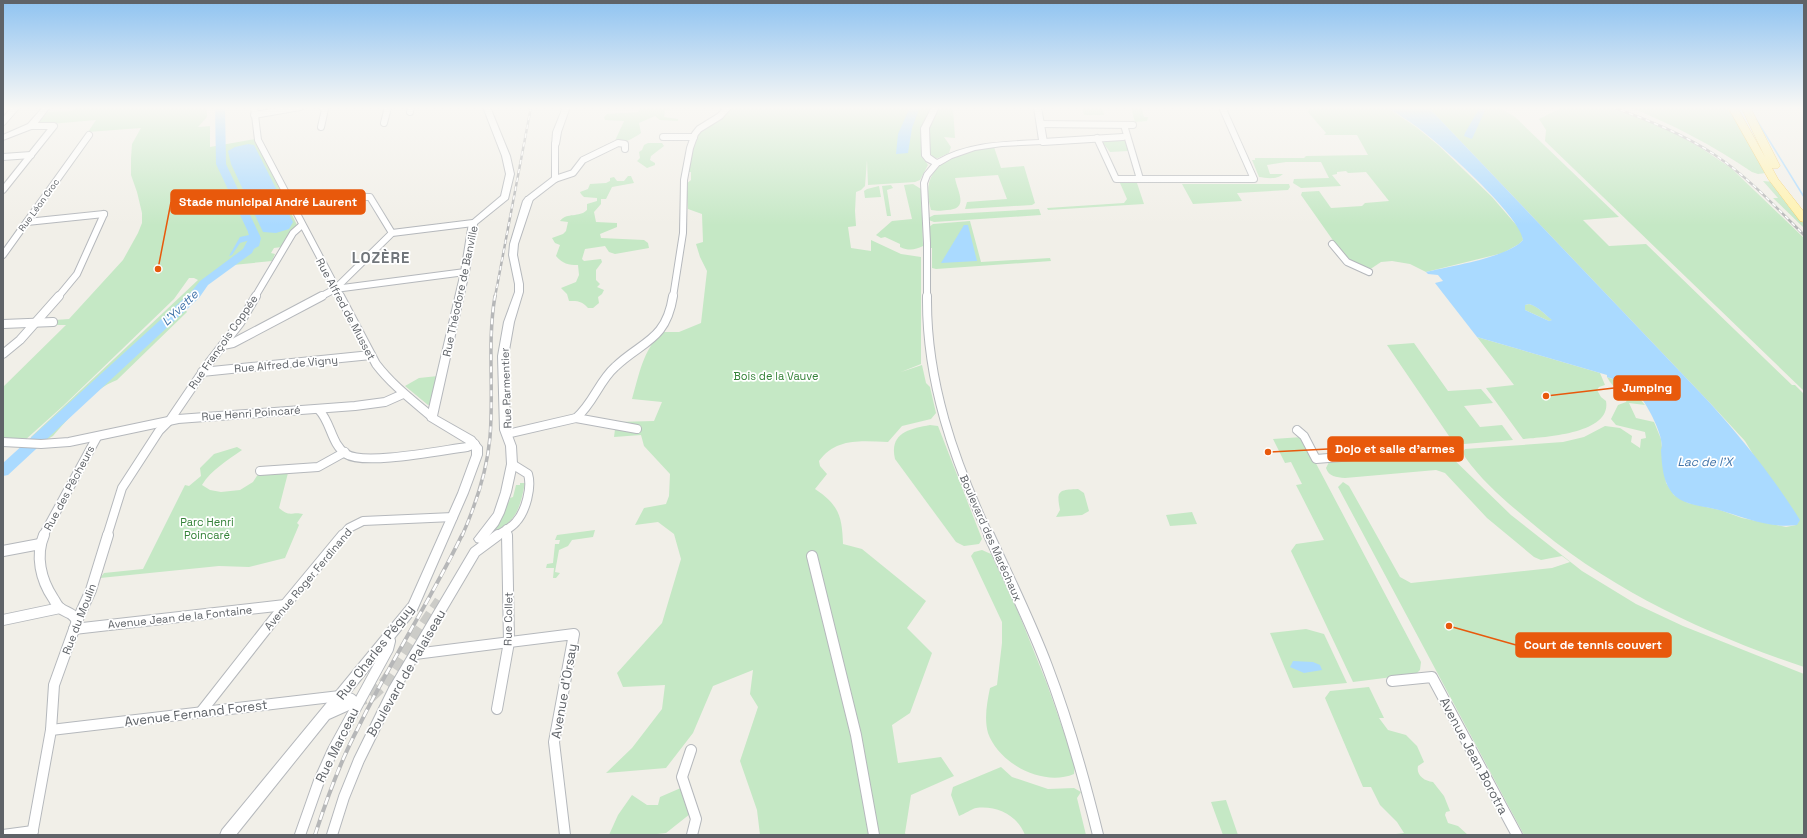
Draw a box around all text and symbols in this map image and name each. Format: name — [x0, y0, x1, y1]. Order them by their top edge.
street label: Rue Léon Croc — [16, 176, 62, 234]
callout: Stade municipal André Laurent — [171, 190, 365, 214]
text: Stade municipal André Laurent — [179, 194, 357, 210]
street label: Rue Théodore de Banville — [439, 224, 481, 358]
district label: LOZÈRE — [352, 248, 410, 267]
street label: Rue Alfred de Musset — [313, 256, 379, 362]
water label: L'Yvette — [158, 286, 202, 329]
street label: Rue François Coppée — [185, 292, 261, 392]
street label: Rue Parmentier — [498, 347, 514, 429]
street label: Rue Alfred de Vigny — [234, 352, 338, 376]
park label: Bois de la Vauve — [733, 369, 819, 383]
callout: Jumping — [1614, 376, 1680, 400]
text: Jumping — [1622, 380, 1672, 396]
street label: Rue Henri Poincaré — [201, 403, 301, 423]
callout: Dojo et salle d'armes — [1328, 437, 1463, 461]
text: Dojo et salle d'armes — [1335, 441, 1455, 457]
street label: Rue des Pêcheurs — [41, 443, 97, 533]
water label: Lac de l'X — [1677, 454, 1735, 470]
street label: Boulevard des Maréchaux — [957, 473, 1025, 604]
park label: Parc Henri Poincaré — [180, 515, 234, 542]
street label: Avenue Roger Ferdinand — [261, 525, 355, 633]
street label: Rue du Moulin — [59, 582, 99, 656]
street label: Rue Collet — [501, 592, 515, 646]
street label: Rue Charles Péguy — [332, 601, 418, 703]
street label: Avenue Jean de la Fontaine — [107, 602, 253, 632]
street label: Boulevard de Palaiseau — [363, 606, 449, 740]
callout: Court de tennis couvert — [1516, 633, 1671, 657]
text: Court de tennis couvert — [1524, 637, 1662, 653]
street label: Avenue d'Orsay — [547, 642, 581, 740]
street label: Avenue Jean Borotra — [1436, 694, 1512, 818]
street label: Avenue Fernand Forest — [124, 696, 268, 730]
street label: Rue Marceau — [312, 705, 362, 785]

